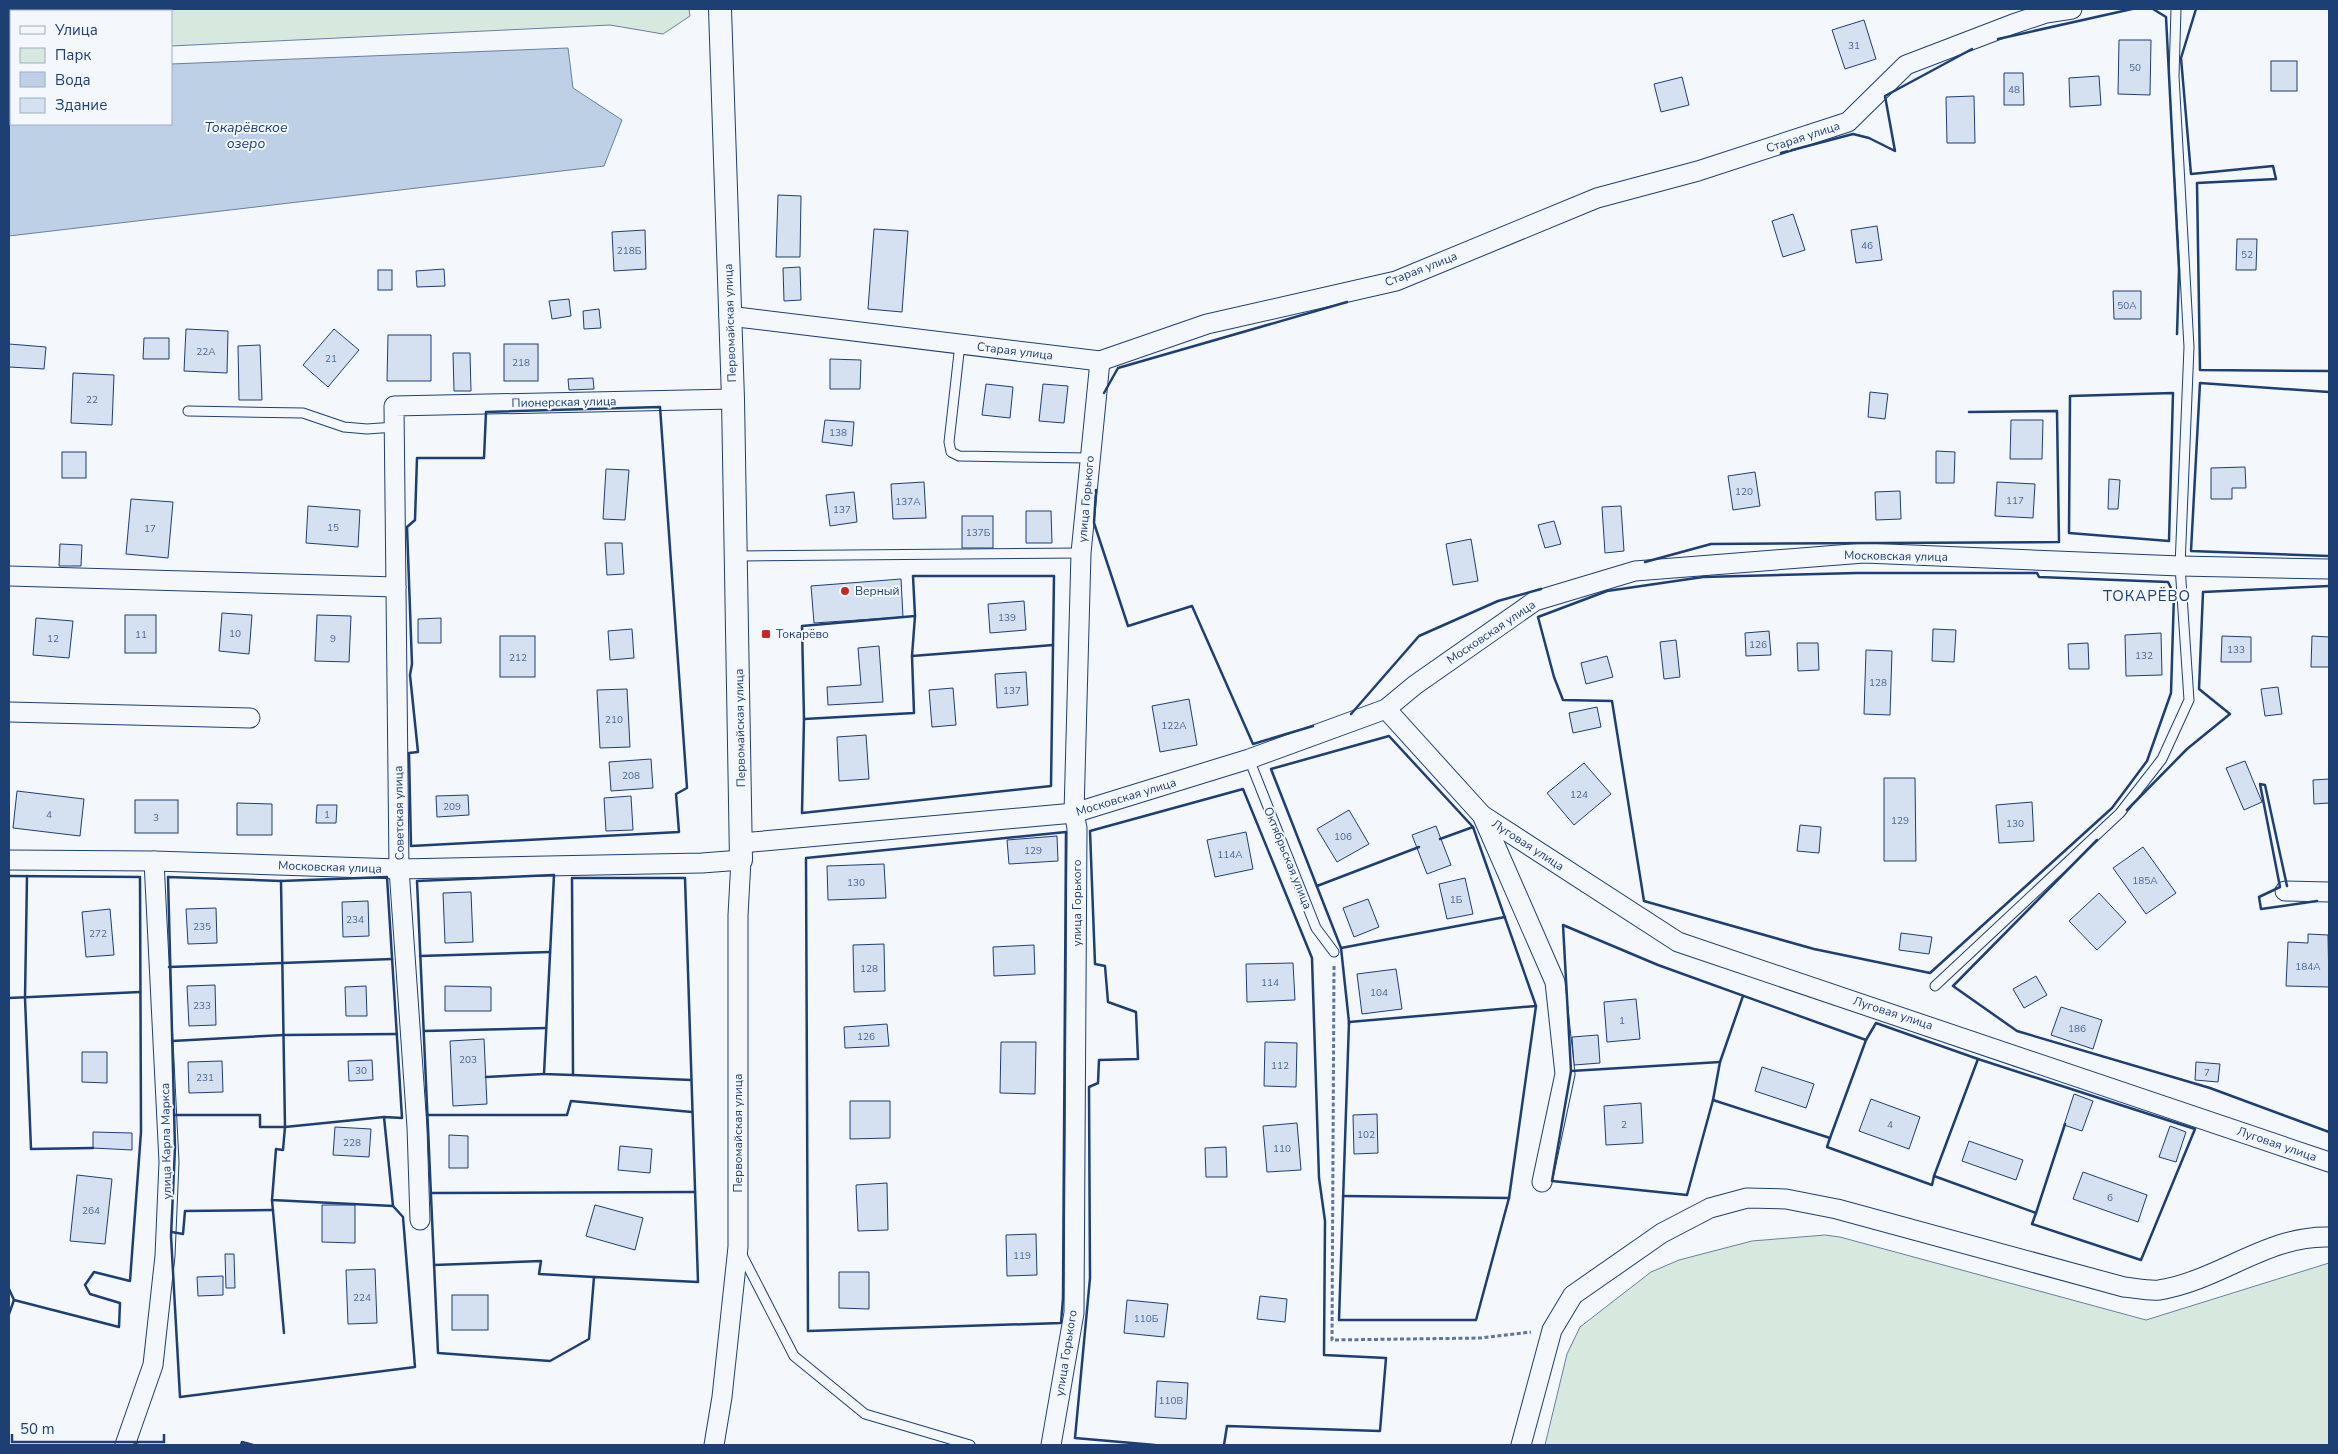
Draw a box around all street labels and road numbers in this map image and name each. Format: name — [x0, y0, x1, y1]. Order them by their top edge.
street label: Старая улица — [1764, 118, 1842, 156]
street label: Старая улица — [1382, 248, 1460, 290]
street label: Первомайская улица — [720, 263, 740, 383]
street label: Старая улица — [976, 338, 1054, 364]
street label: Пионерская улица — [511, 393, 617, 411]
street label: улица Горького — [1074, 455, 1098, 543]
street label: Московская улица — [1844, 547, 1948, 565]
street label: Московская улица — [1443, 596, 1539, 668]
street label: Первомайская улица — [731, 668, 749, 788]
street label: Советская улица — [390, 766, 408, 860]
street label: Московская улица — [1074, 774, 1178, 820]
street label: Октябрьская улица — [1260, 804, 1316, 912]
street label: Луговая улица — [1489, 816, 1567, 874]
street label: Московская улица — [278, 857, 382, 877]
street label: улица Горького — [1069, 859, 1085, 947]
street label: Луговая улица — [1851, 993, 1935, 1033]
street label: Первомайская улица — [730, 1074, 746, 1192]
street label: улица Карла Маркса — [157, 1083, 175, 1199]
street label: Луговая улица — [2235, 1123, 2319, 1165]
street label: улица Горького — [1051, 1309, 1081, 1397]

